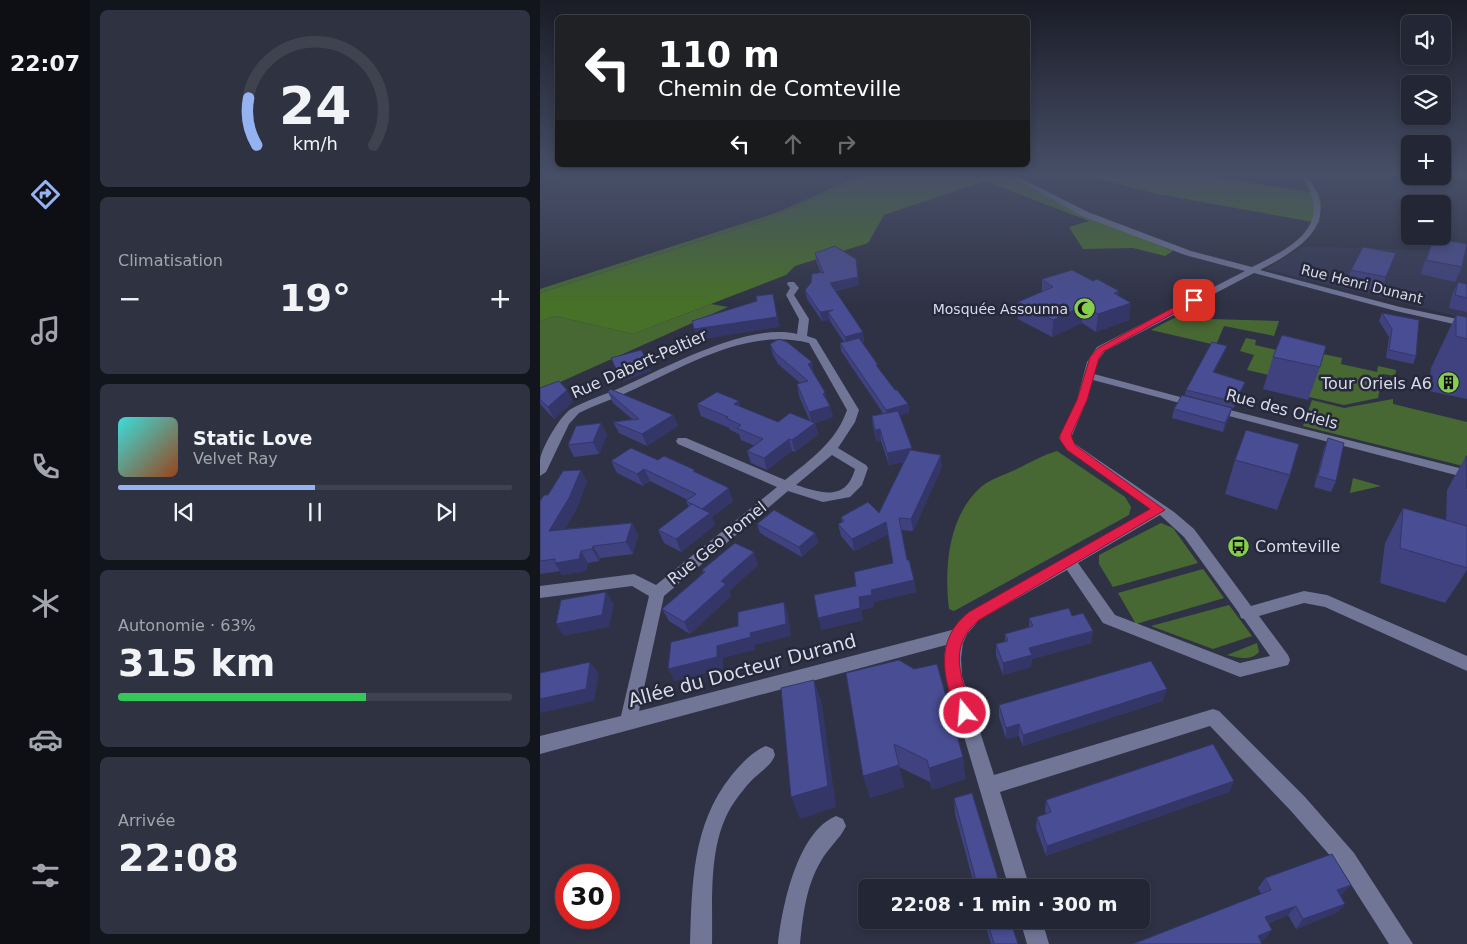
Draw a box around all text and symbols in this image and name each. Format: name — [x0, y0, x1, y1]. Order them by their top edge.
map controls — [1401, 15, 1451, 245]
button: sound — [1401, 15, 1451, 65]
icon: left — [575, 35, 640, 100]
text: 110 m — [658, 35, 780, 75]
text: 22:07 — [10, 51, 80, 76]
button: layers — [1401, 75, 1451, 125]
text: 24 — [279, 76, 351, 136]
text: Chemin de Comteville — [658, 76, 901, 101]
icon: left — [726, 130, 754, 158]
icon: ahead — [779, 130, 807, 158]
icon: right — [832, 130, 860, 158]
text: km/h — [292, 133, 338, 154]
button: + — [1401, 135, 1451, 185]
icon: directions — [28, 177, 63, 212]
button: − — [1401, 195, 1451, 245]
text: Climatisation — [118, 251, 223, 270]
street label: Rue Henri Dunant — [1300, 261, 1425, 307]
text: 19° — [279, 276, 351, 320]
pin — [1173, 279, 1215, 321]
text: − — [118, 282, 141, 315]
text: + — [489, 282, 512, 315]
icon: arrive — [1180, 286, 1208, 314]
mosque icon: Mosquée Assounna — [1072, 297, 1096, 321]
place label: Mosquée Assounna — [933, 301, 1068, 317]
icon: music — [28, 313, 63, 348]
street label: Rue Dabert-Peltier — [568, 325, 710, 403]
building icon: Tour Oriels A6 — [1436, 371, 1460, 395]
place label: Tour Oriels A6 — [1320, 374, 1432, 393]
street label: Rue des Oriels — [1224, 385, 1340, 433]
text: Static Love — [193, 427, 313, 449]
icon: phone — [28, 449, 63, 484]
text: Velvet Ray — [193, 449, 278, 468]
street label: Rue Geo Pomel — [664, 497, 770, 589]
icon: previous — [170, 498, 198, 526]
icon: pause — [301, 498, 329, 526]
icon: next — [432, 498, 460, 526]
bus stop icon: Comteville — [1227, 534, 1251, 558]
place label: Comteville — [1255, 537, 1340, 556]
icon: climate — [28, 586, 63, 621]
text: Autonomie · 63% — [118, 616, 256, 635]
street label: Allée du Docteur Durand — [626, 629, 858, 711]
text: 315 km — [118, 641, 275, 685]
position arrow — [938, 686, 990, 738]
icon: car — [28, 722, 63, 757]
text: Arrivée — [118, 811, 175, 830]
text: 22:08 — [118, 836, 239, 880]
icon: filters — [28, 858, 63, 893]
speed limit sign: 30 — [555, 864, 620, 929]
text: 22:08 · 1 min · 300 m — [890, 893, 1118, 915]

